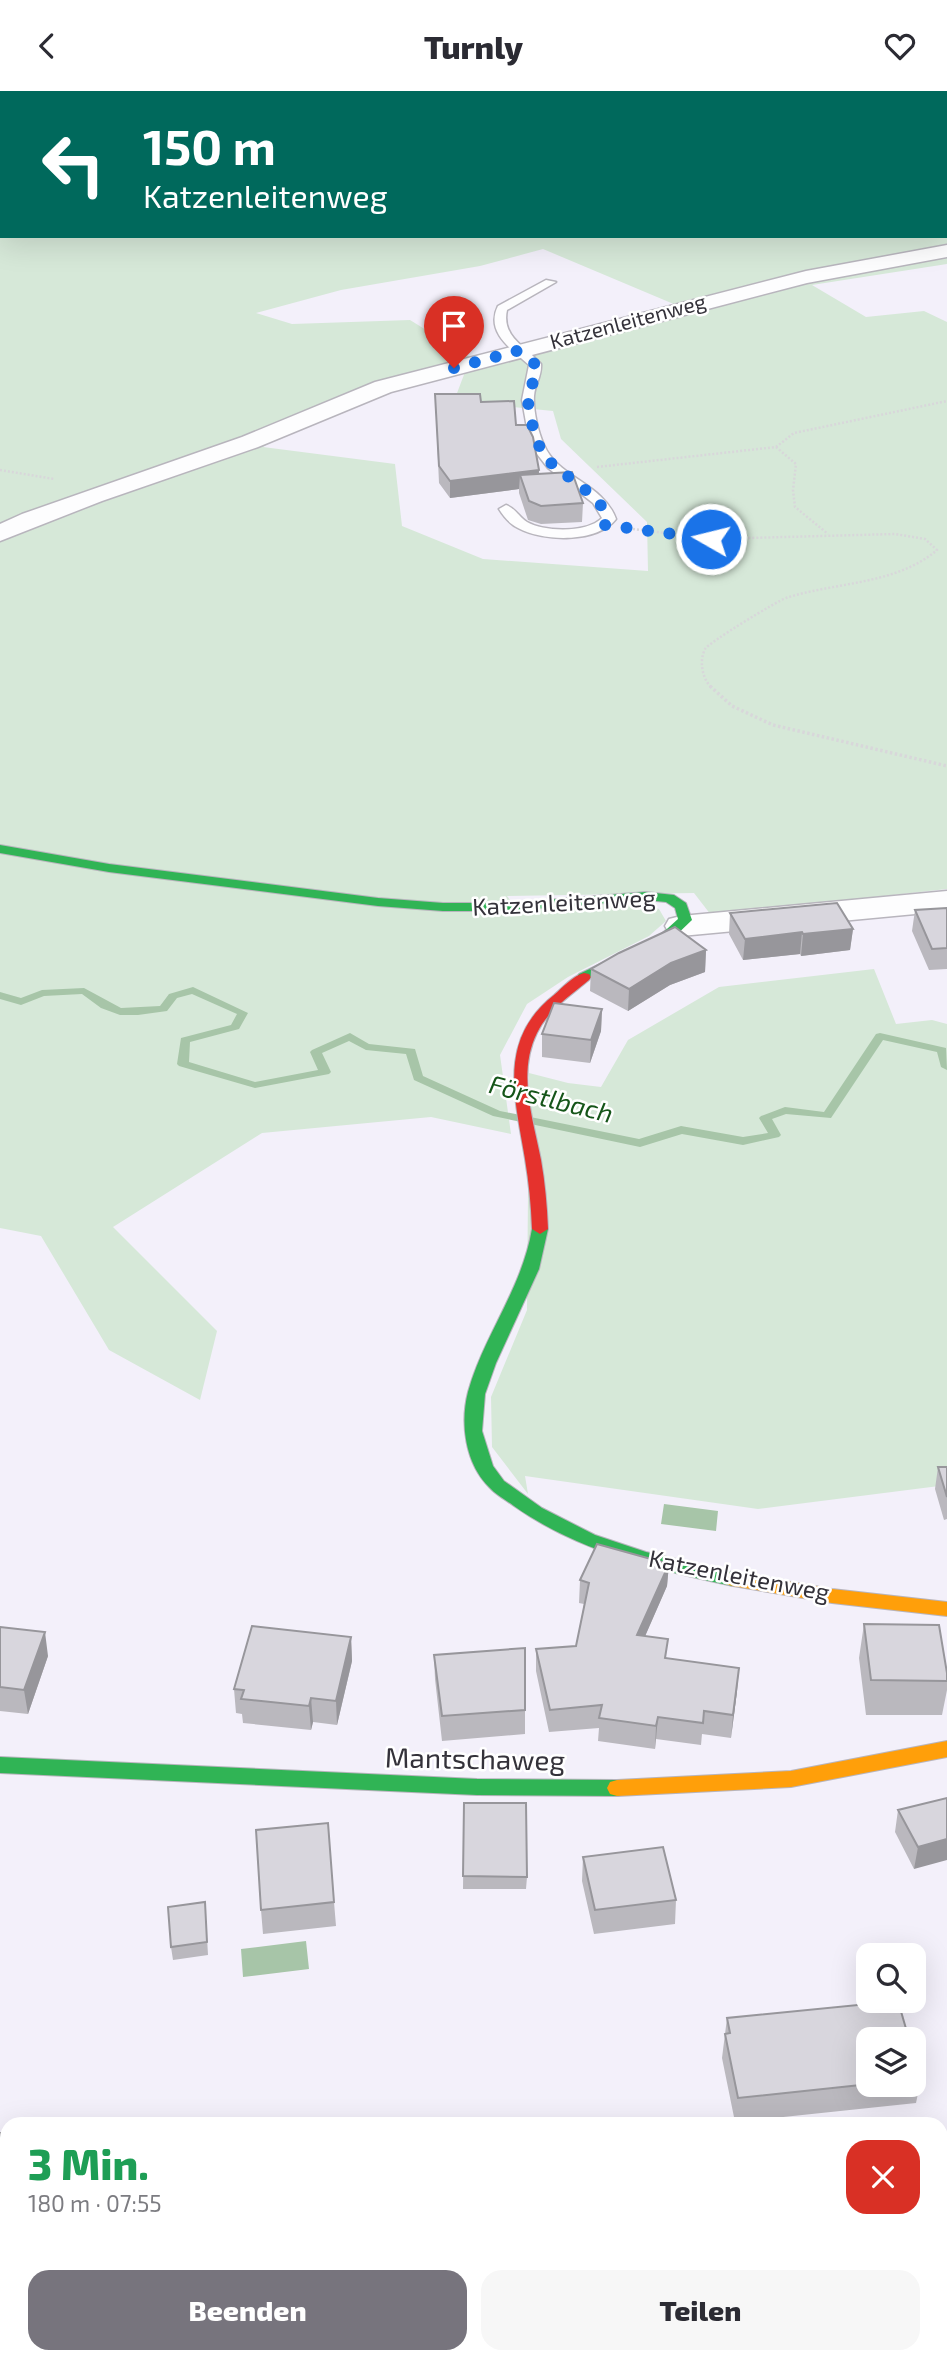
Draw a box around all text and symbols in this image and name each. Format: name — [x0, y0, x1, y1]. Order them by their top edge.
icon: back — [28, 27, 66, 65]
text: Turnly — [424, 27, 523, 65]
icon: heart — [881, 27, 919, 65]
text: 150 m — [143, 116, 276, 175]
icon: left — [28, 119, 119, 210]
text: Katzenleitenweg — [143, 176, 388, 214]
street label: Katzenleitenweg — [547, 288, 709, 353]
pin — [424, 296, 484, 368]
icon: arrive — [435, 307, 473, 345]
position arrow — [674, 502, 748, 576]
street label: Katzenleitenweg — [472, 882, 656, 921]
water label: Förstlbach — [486, 1067, 617, 1128]
street label: Katzenleitenweg — [646, 1543, 832, 1606]
street label: Mantschaweg — [385, 1739, 566, 1777]
map controls — [856, 1943, 926, 2097]
button: search — [856, 1943, 926, 2013]
button: layers — [856, 2027, 926, 2097]
text: 3 Min. — [28, 2138, 149, 2188]
button: close — [846, 2140, 920, 2214]
text: 180 m · 07:55 — [28, 2189, 162, 2217]
button: Beenden — [28, 2270, 467, 2350]
button: Teilen — [481, 2270, 920, 2350]

